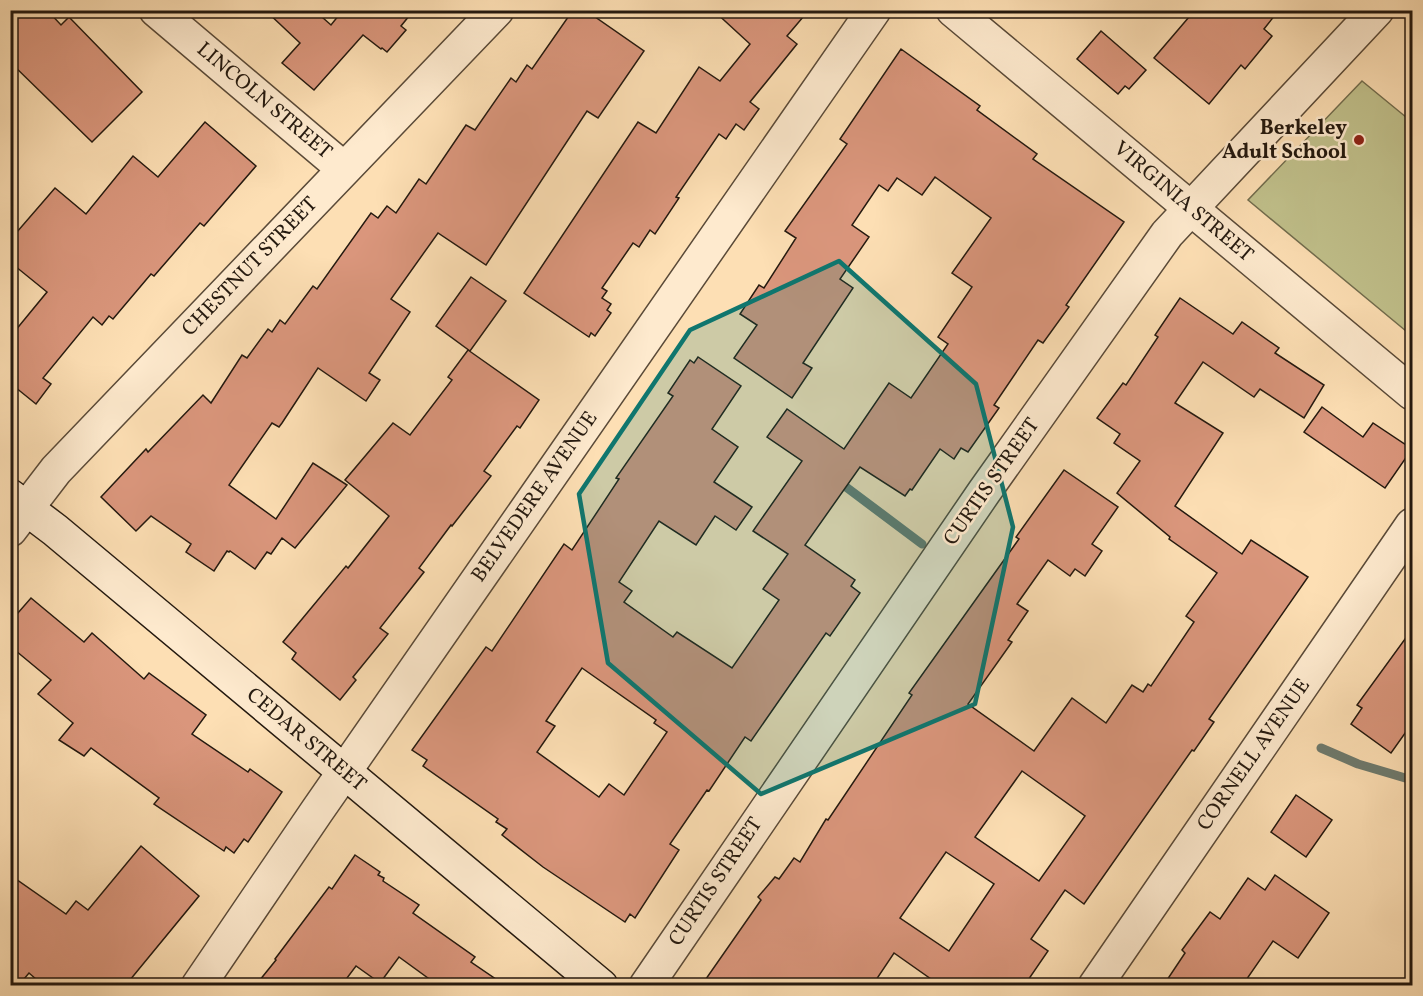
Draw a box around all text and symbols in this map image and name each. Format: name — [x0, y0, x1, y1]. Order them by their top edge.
street label: LINCOLN STREET — [190, 36, 338, 166]
place label: Berkeley Adult School — [1222, 114, 1347, 167]
marker: Berkeley Adult School — [1352, 133, 1366, 147]
street label: VIRGINIA STREET — [1107, 135, 1259, 269]
street label: CHESTNUT STREET — [176, 191, 324, 343]
street label: BELVEDERE AVENUE — [465, 406, 605, 588]
street label: CURTIS STREET — [937, 412, 1047, 552]
street label: CORNELL AVENUE — [1191, 673, 1317, 837]
street label: CEDAR STREET — [240, 681, 372, 799]
street label: CURTIS STREET — [662, 812, 770, 952]

